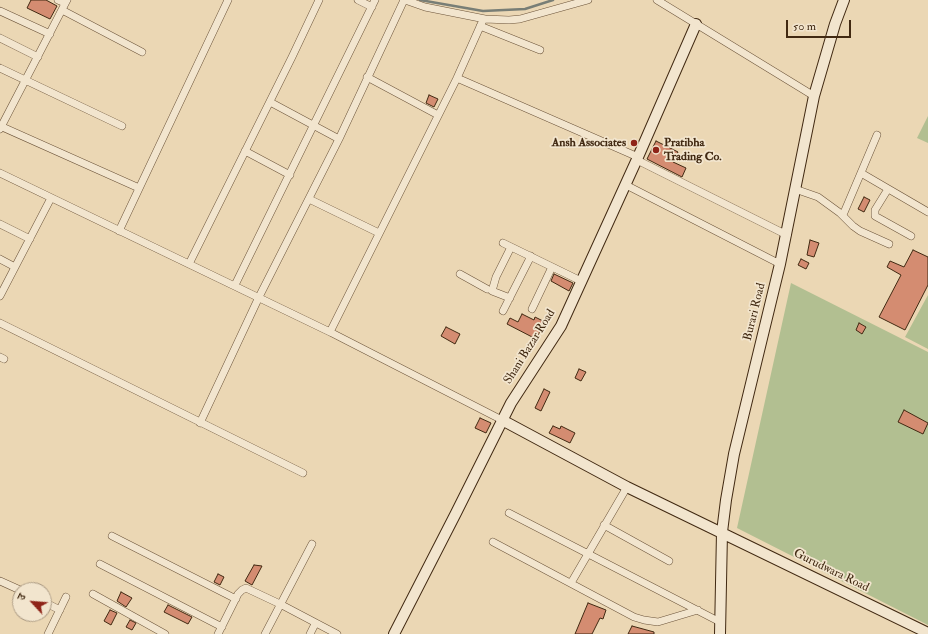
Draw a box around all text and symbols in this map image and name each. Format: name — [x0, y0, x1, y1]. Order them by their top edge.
scale bar — [788, 12, 853, 38]
text: 50 m — [793, 19, 816, 34]
place label: Ansh Associates — [552, 136, 626, 150]
place label: Pratibha Trading Co. — [664, 136, 722, 164]
marker: Ansh Associates — [629, 138, 639, 148]
marker: Pratibha Trading Co. — [651, 145, 661, 155]
street label: Burari Road — [741, 282, 769, 342]
street label: Shani Bazar Road — [501, 307, 559, 387]
street label: Gurudwara Road — [791, 547, 871, 595]
north arrow — [12, 582, 52, 622]
text: उ — [15, 592, 29, 602]

